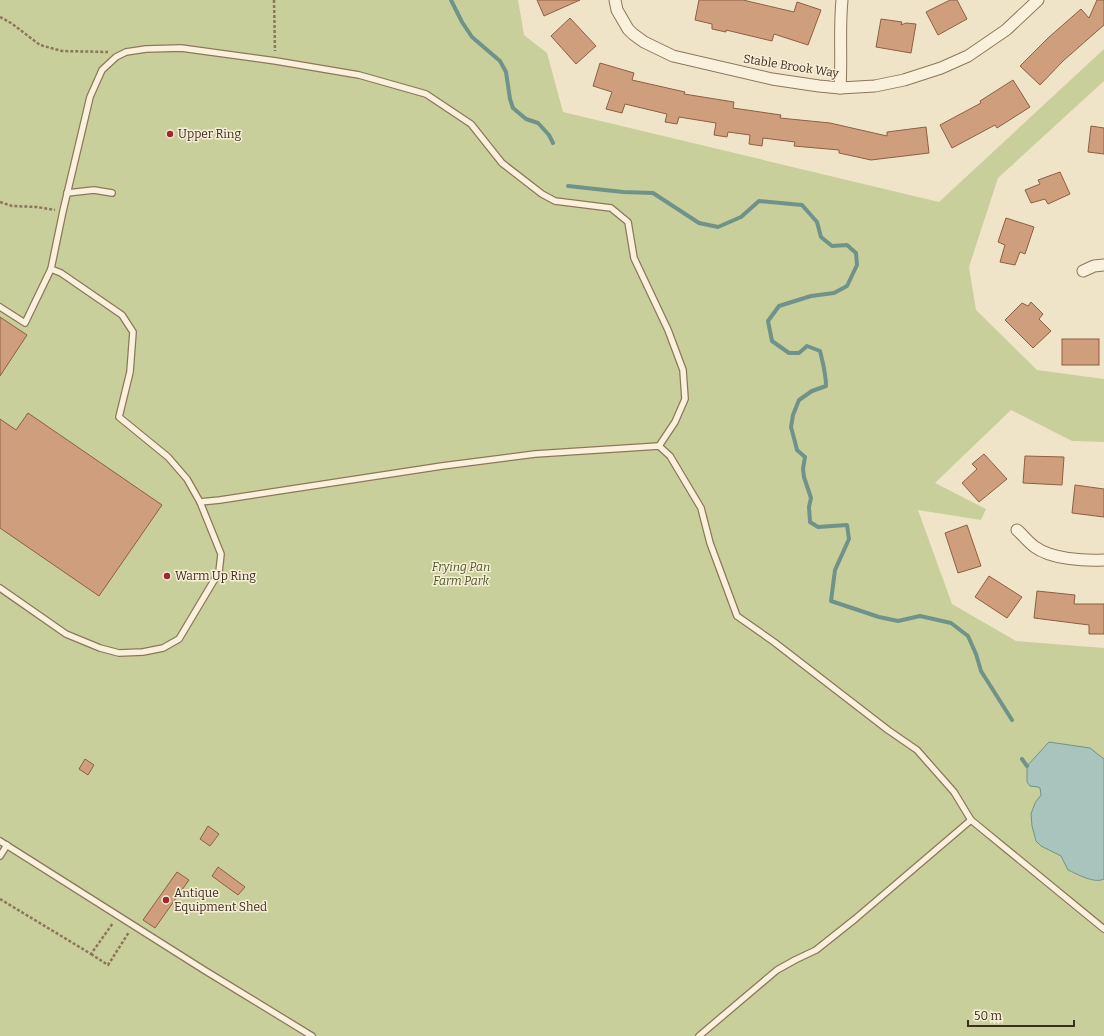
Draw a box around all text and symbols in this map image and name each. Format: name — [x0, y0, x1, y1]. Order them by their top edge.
street label: Stable Brook Way — [742, 52, 840, 81]
place label: Upper Ring — [178, 127, 241, 141]
marker: Upper Ring — [165, 129, 175, 139]
park label: Frying Pan Farm Park — [432, 560, 490, 588]
place label: Warm Up Ring — [175, 569, 256, 583]
marker: Warm Up Ring — [162, 571, 172, 581]
place label: Antique Equipment Shed — [174, 886, 267, 914]
marker: Antique Equipment Shed — [161, 895, 171, 905]
scale bar — [968, 1002, 1074, 1028]
text: 50 m — [974, 1009, 1003, 1023]

